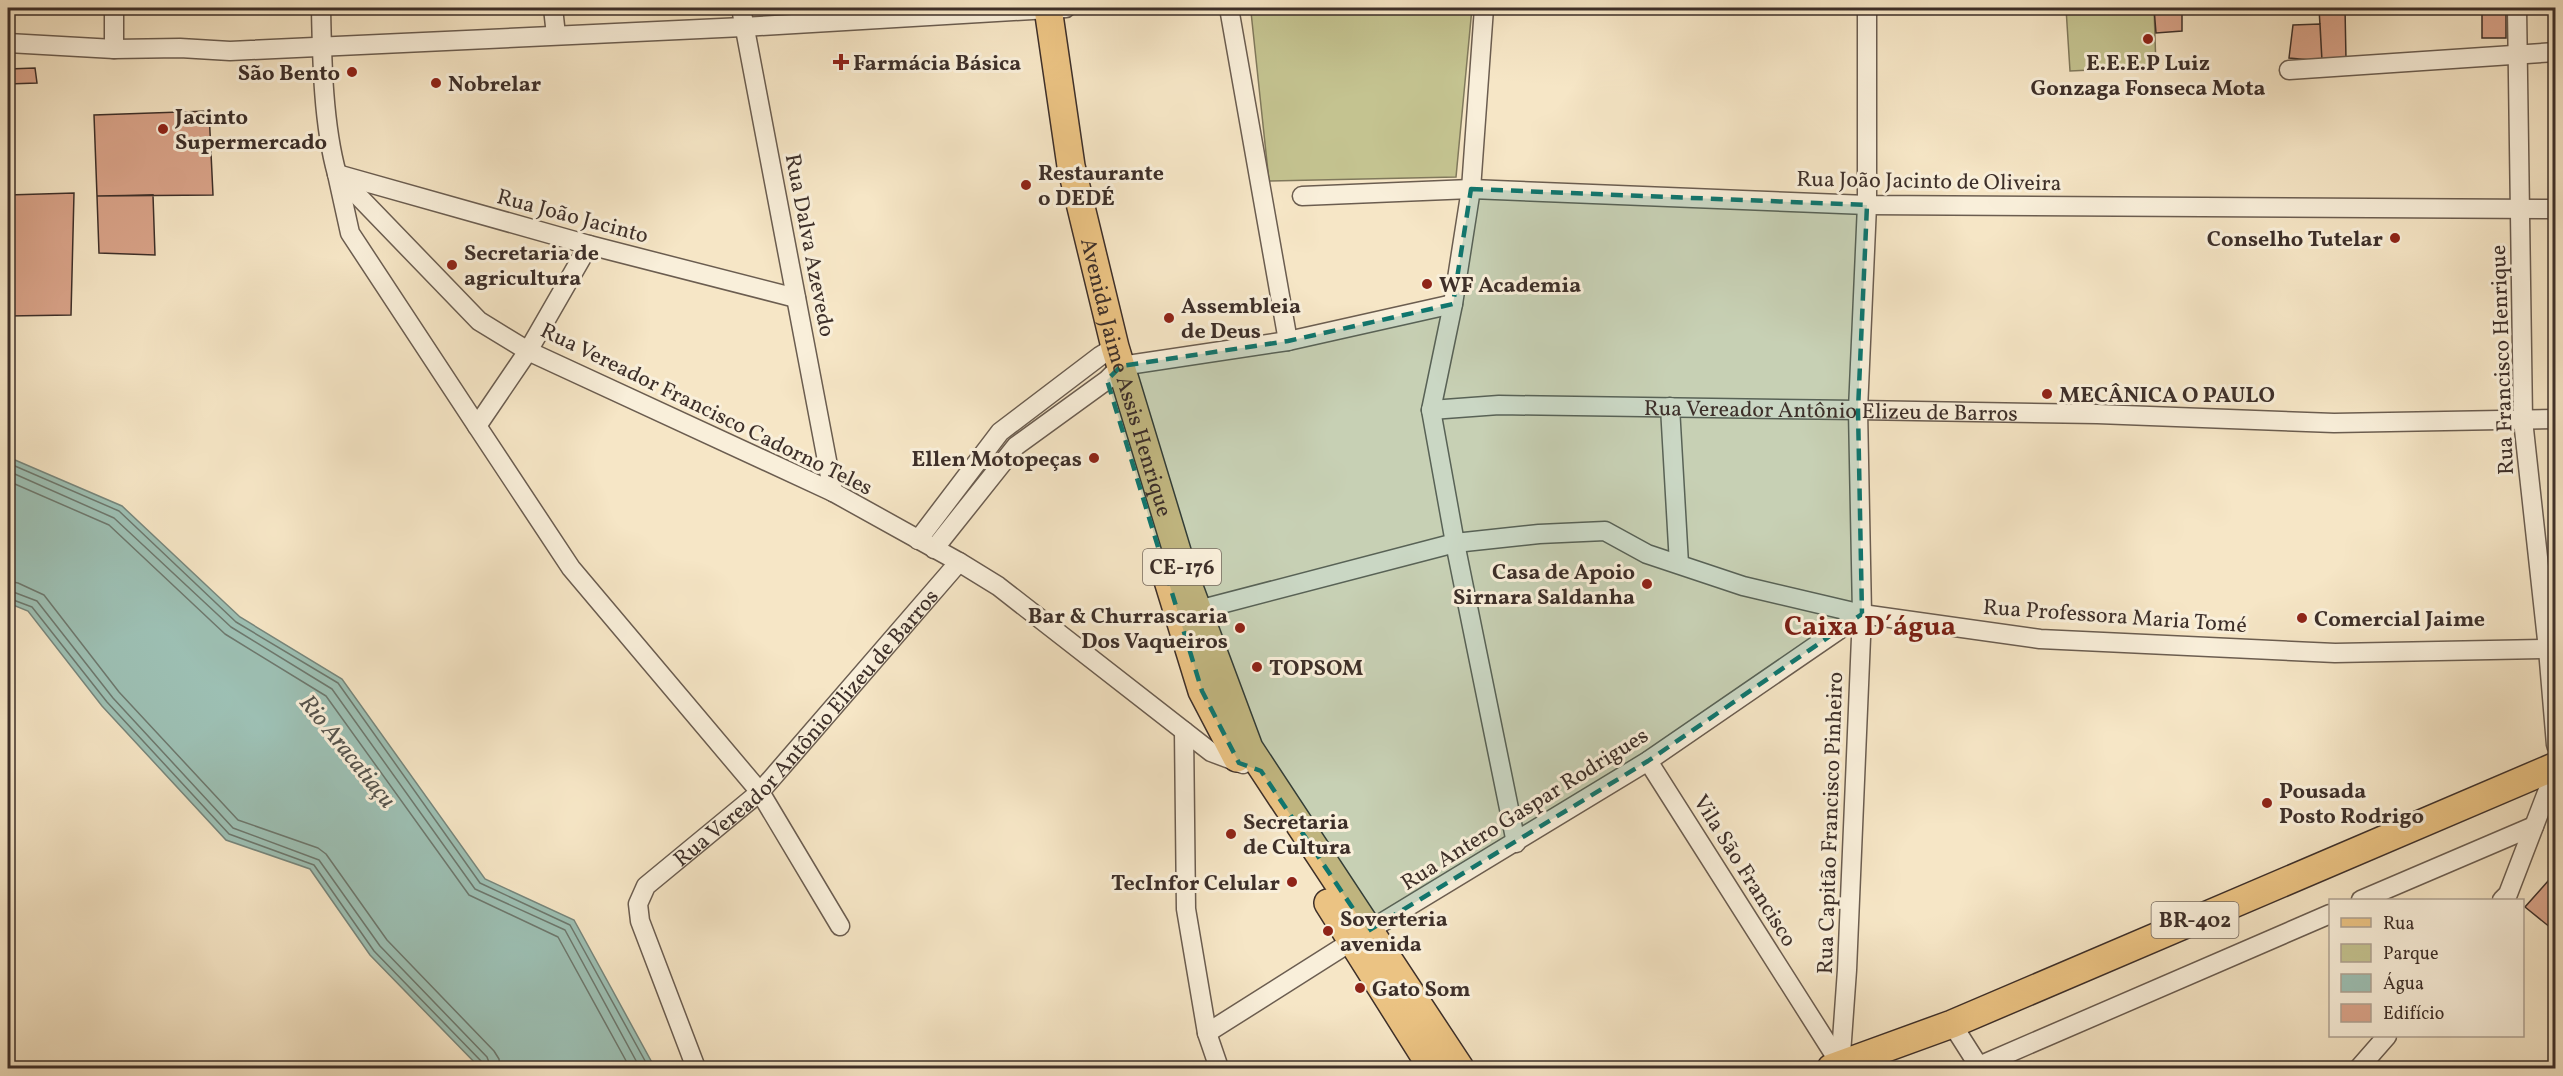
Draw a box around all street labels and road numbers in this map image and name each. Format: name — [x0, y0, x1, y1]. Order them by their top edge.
street label: Rua Dalva Azevedo — [776, 151, 842, 340]
street label: Rua João Jacinto de Oliveira — [1796, 165, 2062, 200]
street label: Rua João Jacinto — [493, 182, 652, 253]
street label: Avenida Jaime Assis Henrique — [1071, 235, 1179, 521]
street label: Rua Francisco Henrique — [2484, 244, 2523, 476]
street label: Rua Vereador Francisco Cadorno Teles — [535, 316, 877, 504]
street label: Rua Vereador Antônio Elizeu de Barros — [1644, 394, 2018, 431]
road number: CE-176 — [1143, 549, 1221, 585]
street label: Rua Vereador Antônio Elizeu de Barros — [668, 583, 947, 875]
street label: Rua Professora Maria Tomé — [1982, 593, 2248, 642]
street label: Rua Capitão Francisco Pinheiro — [1811, 671, 1852, 975]
street label: Rua Antero Gaspar Rodrigues — [1396, 721, 1655, 899]
street label: Vila São Francisco — [1685, 789, 1803, 953]
road number: BR-402 — [2152, 902, 2238, 938]

